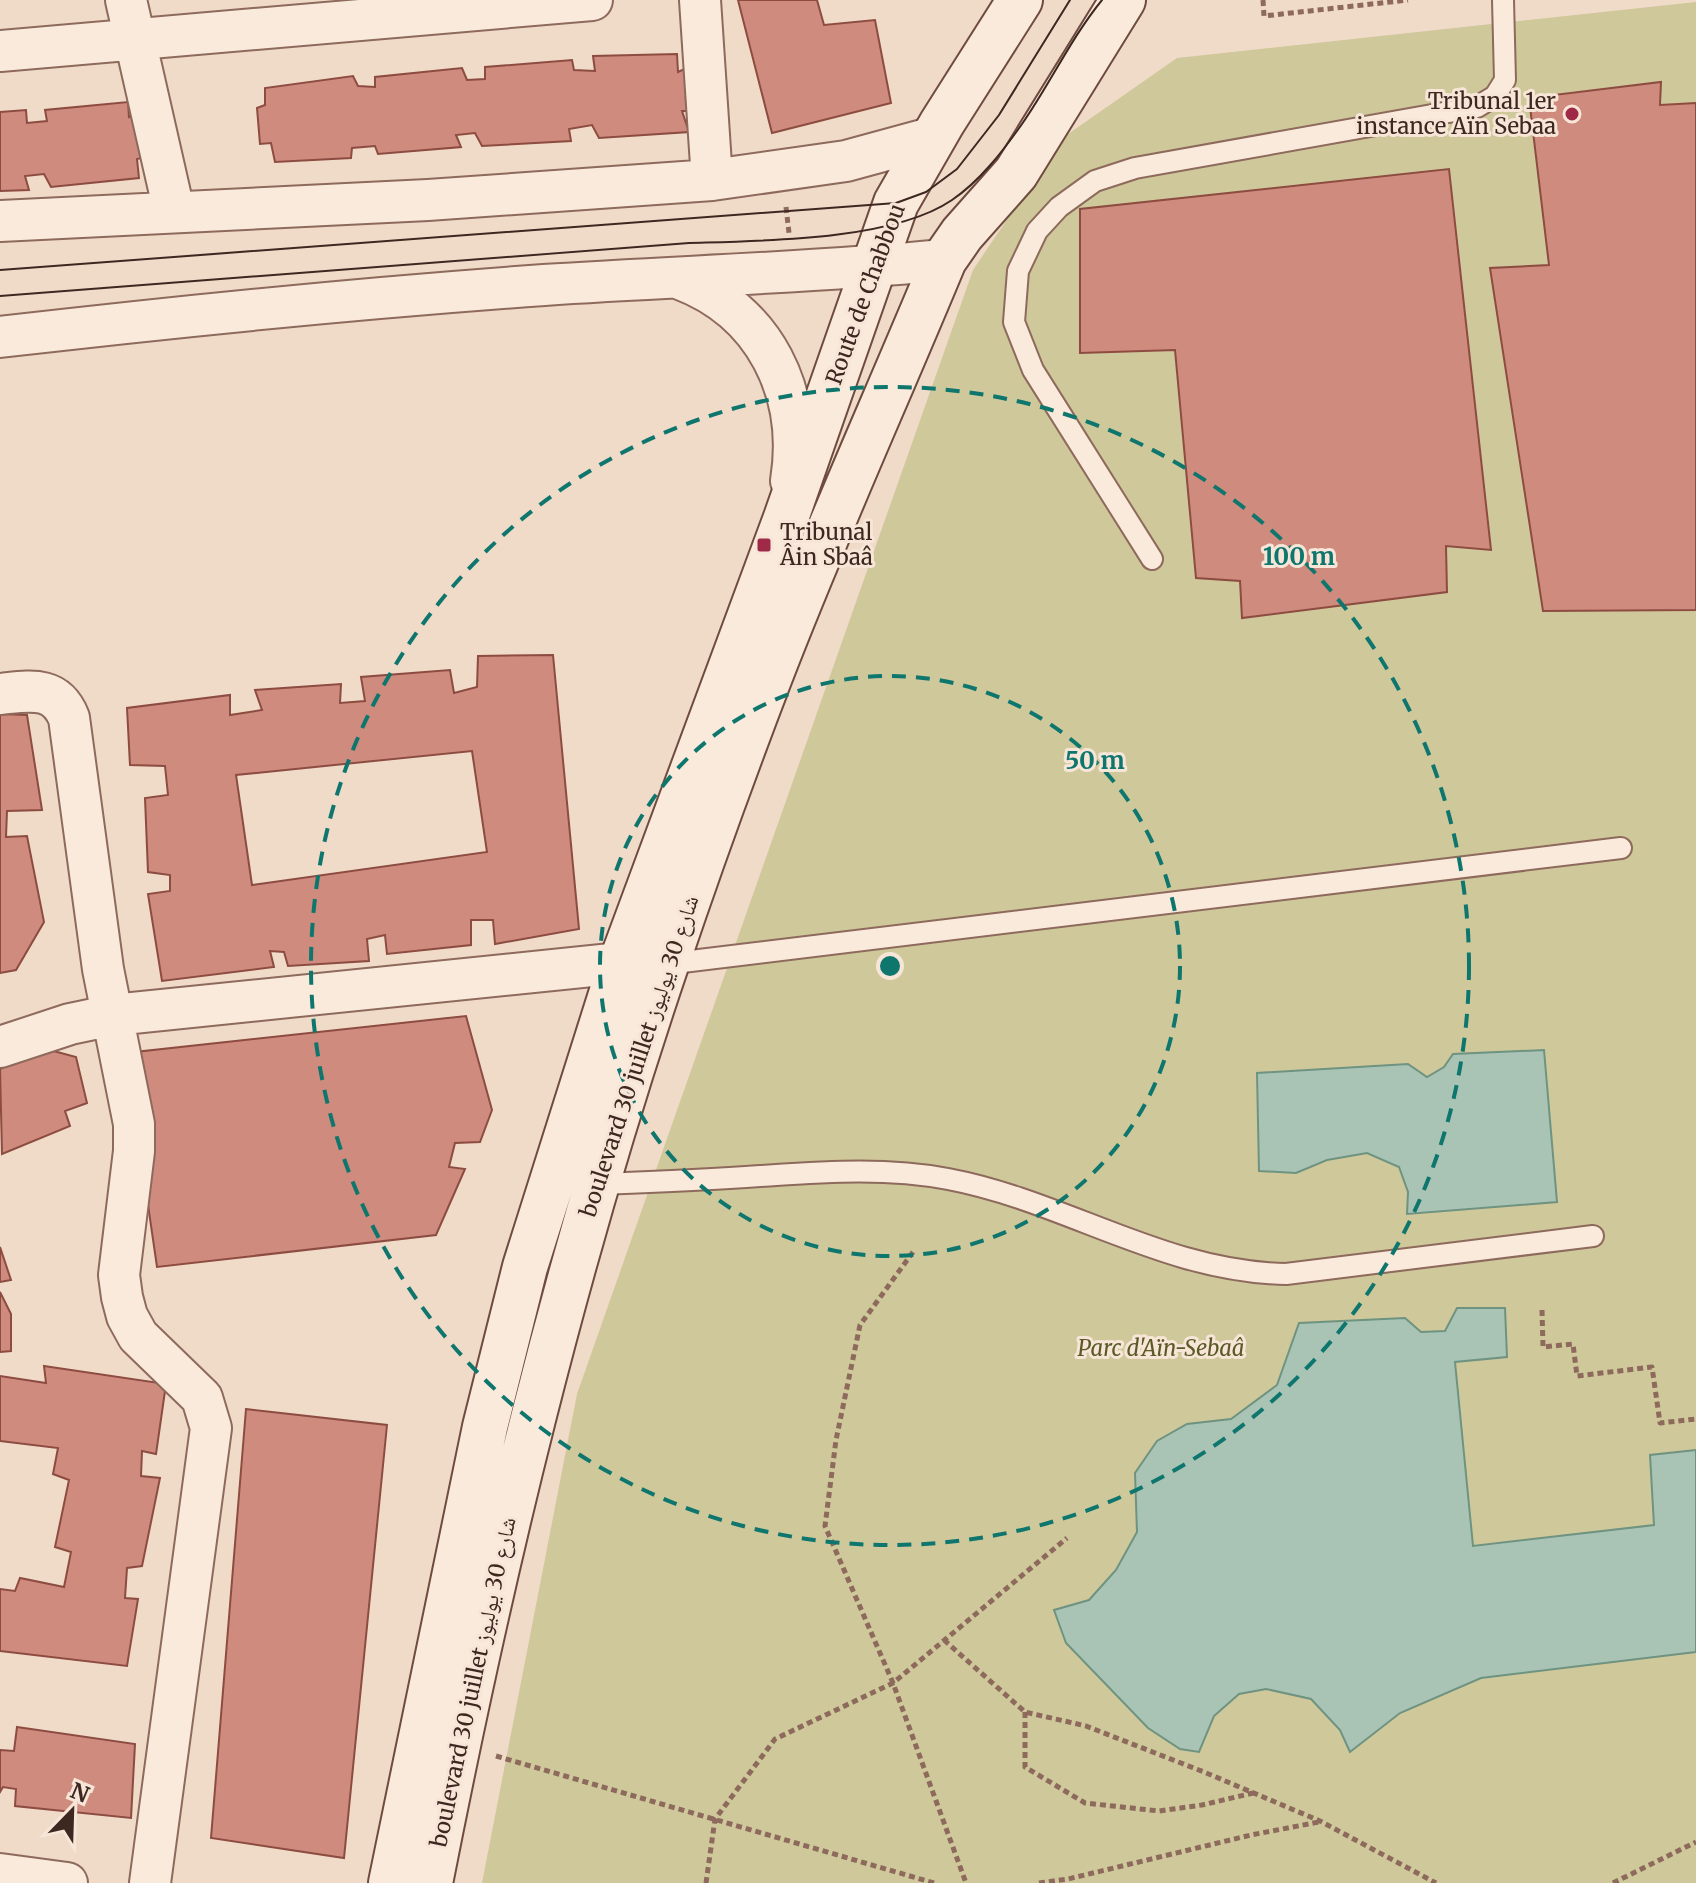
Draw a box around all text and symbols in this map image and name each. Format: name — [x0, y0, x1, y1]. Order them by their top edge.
place label: Tribunal 1er instance Aïn Sebaa — [1356, 87, 1556, 140]
marker: Tribunal 1er instance Aïn Sebaa — [1563, 105, 1581, 123]
street label: Route de Chabbou — [819, 200, 911, 388]
place label: Tribunal Âin Sbaâ — [779, 518, 873, 571]
marker: Tribunal Âin Sbaâ — [755, 536, 773, 554]
text: 100 m — [1263, 541, 1335, 572]
text: 50 m — [1065, 745, 1125, 776]
street label: boulevard 30 juillet شارع 30 يوليوز — [573, 892, 704, 1221]
centre of rings — [876, 952, 904, 980]
park label: Parc d'Aïn-Sebaâ — [1078, 1334, 1244, 1362]
street label: boulevard 30 juillet شارع 30 يوليوز — [424, 1514, 522, 1851]
north arrow — [32, 1771, 112, 1851]
text: N — [66, 1776, 94, 1809]

